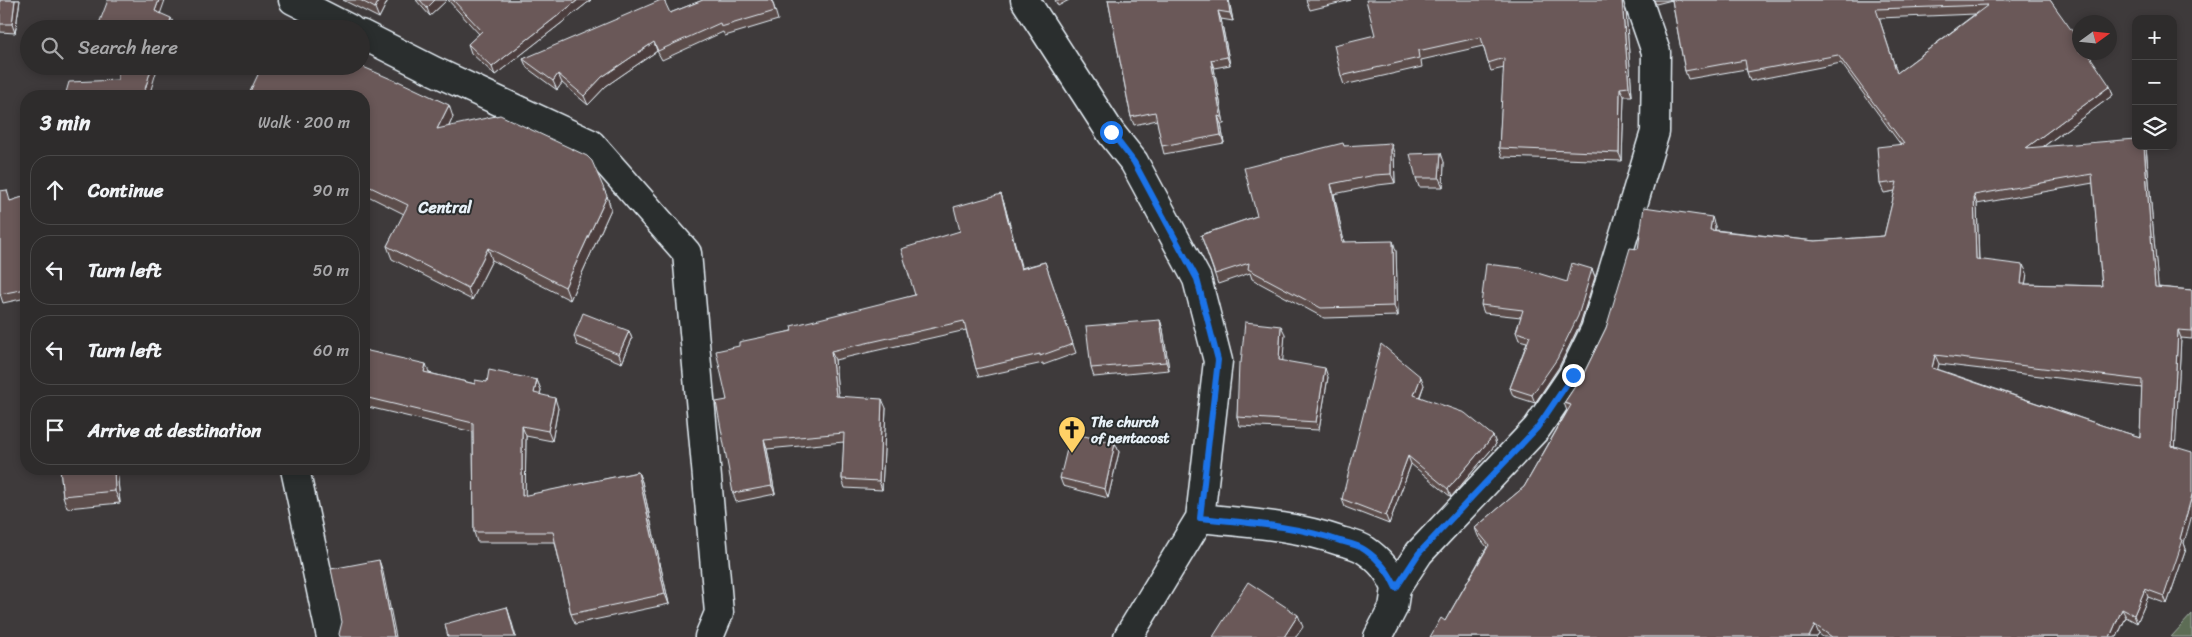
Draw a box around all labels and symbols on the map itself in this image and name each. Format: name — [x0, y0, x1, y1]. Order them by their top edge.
north arrow — [2072, 15, 2117, 60]
route start — [1100, 121, 1123, 144]
district label: Central — [418, 193, 473, 222]
route end — [1562, 364, 1585, 387]
place label: The church of pentacost — [1091, 410, 1170, 451]
church icon: The church of pentacost — [1057, 415, 1087, 454]

